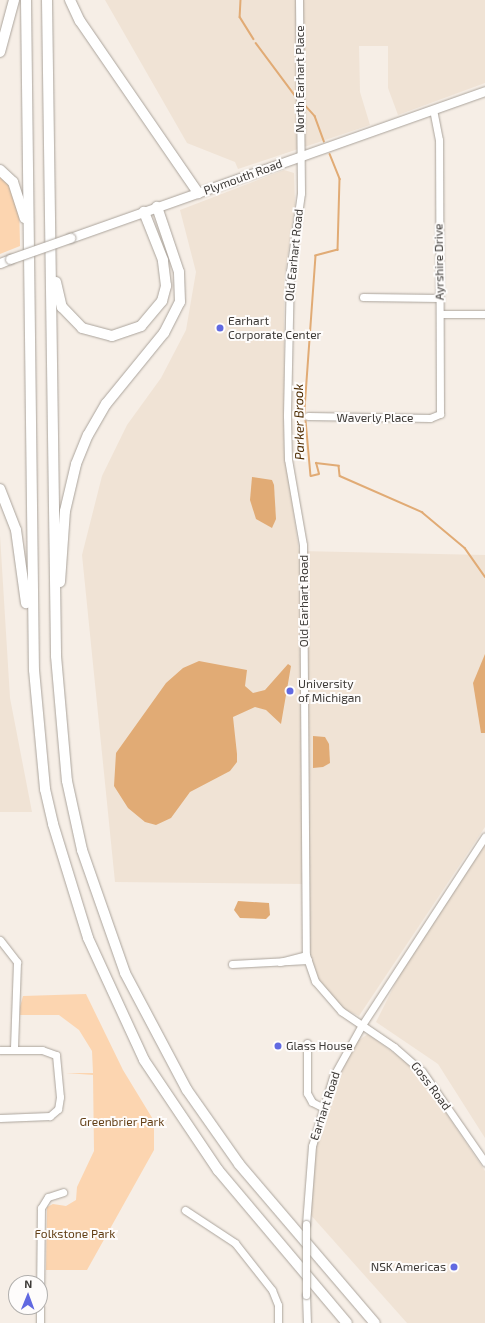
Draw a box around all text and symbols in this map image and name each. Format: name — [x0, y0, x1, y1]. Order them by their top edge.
street label: North Earhart Place — [293, 25, 307, 133]
street label: Plymouth Road — [202, 156, 284, 198]
street label: Old Earhart Road — [282, 208, 306, 302]
street label: Ayrshire Drive — [431, 224, 447, 300]
place label: Earhart Corporate Center — [228, 314, 321, 342]
marker: Earhart Corporate Center — [215, 323, 225, 333]
water label: Parker Brook — [291, 384, 307, 460]
street label: Waverly Place — [336, 411, 414, 425]
street label: Old Earhart Road — [297, 555, 311, 647]
place label: University of Michigan — [298, 677, 362, 705]
marker: University of Michigan — [285, 686, 295, 696]
place label: Glass House — [286, 1039, 353, 1053]
marker: Glass House — [273, 1041, 283, 1051]
street label: Goss Road — [408, 1059, 454, 1113]
street label: Earhart Road — [307, 1070, 343, 1142]
park label: Greenbrier Park — [79, 1115, 165, 1129]
park label: Folkstone Park — [35, 1227, 115, 1241]
place label: NSK Americas — [370, 1260, 446, 1274]
marker: NSK Americas — [449, 1262, 459, 1272]
north arrow — [8, 1275, 48, 1315]
text: N — [24, 1277, 32, 1290]

